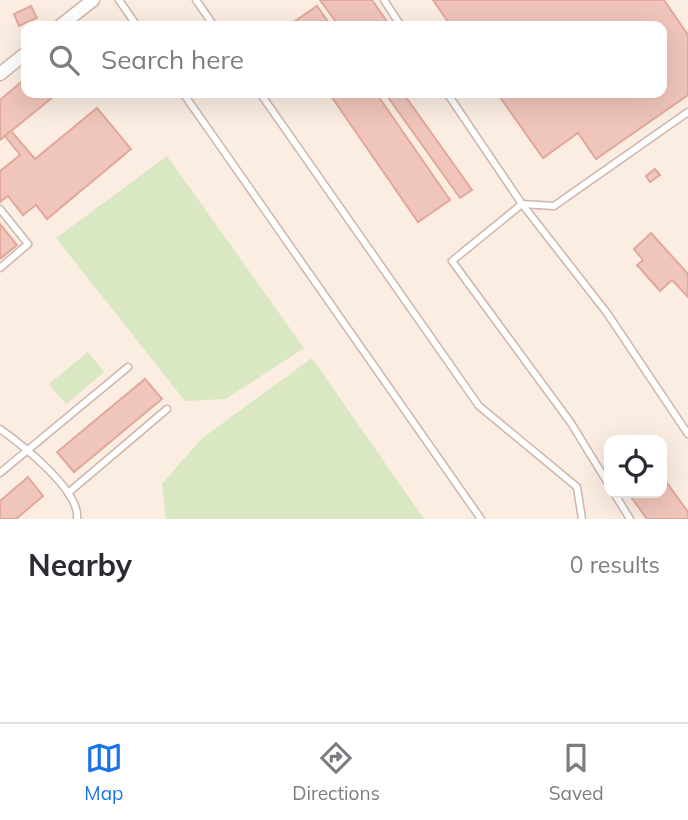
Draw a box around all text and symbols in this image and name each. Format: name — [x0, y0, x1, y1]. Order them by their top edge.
search box — [21, 21, 667, 98]
icon: search — [45, 41, 83, 79]
text: Search here — [101, 43, 244, 76]
map controls — [604, 435, 667, 498]
button: locate — [604, 435, 667, 498]
text: Nearby — [28, 546, 132, 584]
text: 0 results — [570, 550, 660, 579]
tab: Map — [84, 739, 123, 805]
tab: Directions — [292, 739, 380, 805]
tab: Saved — [549, 739, 604, 805]

